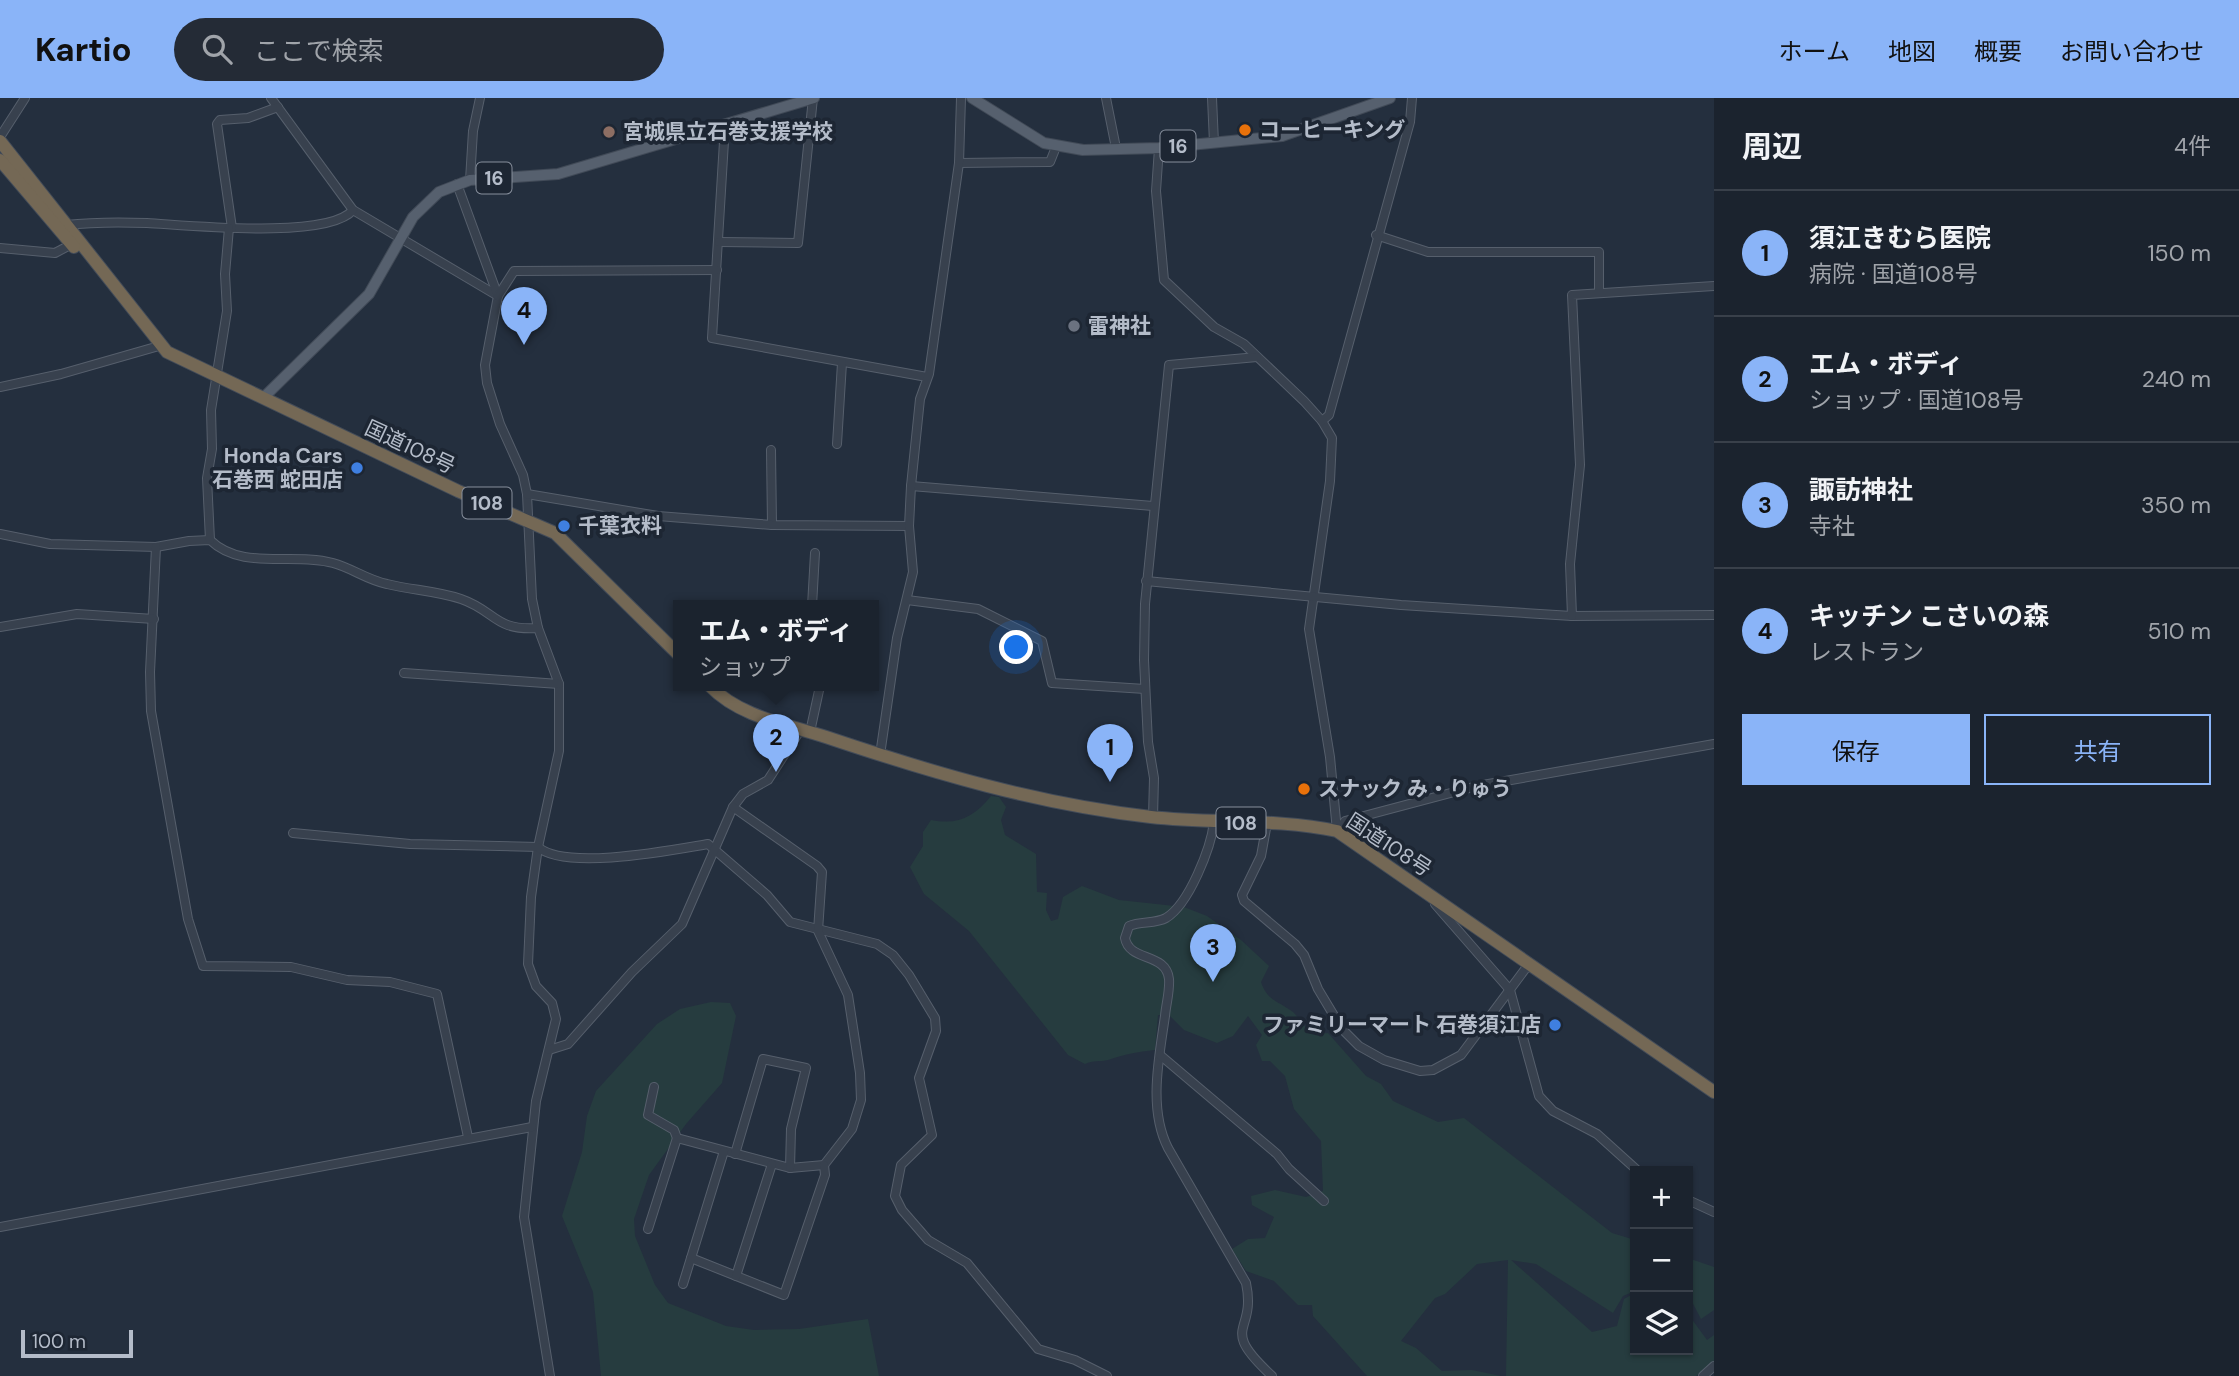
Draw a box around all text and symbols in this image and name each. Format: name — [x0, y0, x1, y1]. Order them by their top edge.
search box — [174, 18, 664, 81]
text: Kartio — [35, 28, 132, 71]
icon: search — [198, 30, 236, 68]
text: ここで検索 — [254, 34, 384, 68]
text: ホーム — [1779, 36, 1850, 67]
text: 地図 — [1888, 36, 1936, 67]
text: 概要 — [1974, 36, 2022, 67]
text: お問い合わせ — [2060, 36, 2204, 67]
place label: コーヒーキング — [1259, 116, 1405, 144]
place label: 宮城県立石巻支援学校 — [623, 118, 833, 146]
marker: コーヒーキング — [1237, 122, 1253, 138]
marker: 宮城県立石巻支援学校 — [601, 124, 617, 140]
text: 周辺 — [1742, 127, 1802, 166]
road number: 16 — [1160, 130, 1196, 162]
text: 4件 — [2174, 131, 2211, 161]
road number: 16 — [476, 162, 512, 194]
text: 須江きむら医院 — [1809, 221, 1991, 255]
text: 1 — [1761, 238, 1769, 268]
text: 150 m — [2147, 238, 2211, 268]
text: 病院 · 国道108号 — [1809, 259, 1978, 289]
pin: 4 — [501, 287, 547, 345]
place label: 雷神社 — [1088, 312, 1151, 340]
marker: 雷神社 — [1066, 318, 1082, 334]
text: エム・ボディ — [1809, 347, 1963, 381]
text: 2 — [1758, 364, 1772, 394]
text: 240 m — [2142, 364, 2211, 394]
text: ショップ · 国道108号 — [1809, 385, 2024, 415]
street label: 国道108号 — [360, 414, 460, 480]
place label: Honda Cars 石巻西 蛇田店 — [212, 442, 343, 494]
marker: Honda Cars 石巻西 蛇田店 — [349, 460, 365, 476]
text: 諏訪神社 — [1809, 473, 1913, 507]
road number: 108 — [462, 488, 512, 518]
text: 3 — [1758, 490, 1772, 520]
text: 350 m — [2141, 490, 2211, 520]
text: 寺社 — [1809, 511, 1855, 541]
place label: 千葉衣料 — [578, 512, 662, 540]
marker: 千葉衣料 — [556, 518, 572, 534]
text: キッチン こさいの森 — [1809, 599, 2049, 633]
popup — [673, 600, 879, 691]
text: エム・ボディ — [699, 614, 853, 648]
text: 4 — [1758, 616, 1772, 646]
text: 510 m — [2147, 616, 2211, 646]
your location — [999, 630, 1033, 664]
text: レストラン — [1809, 637, 1924, 667]
text: ショップ — [699, 652, 791, 682]
pin: 2 — [753, 714, 799, 772]
button: 保存 — [1742, 714, 1970, 785]
button: 共有 — [1984, 714, 2211, 785]
pin: 1 — [1087, 724, 1133, 782]
place label: スナック み・りゅう — [1318, 775, 1512, 803]
marker: スナック み・りゅう — [1296, 781, 1312, 797]
street label: 国道108号 — [1341, 807, 1437, 883]
road number: 108 — [1216, 808, 1266, 838]
pin: 3 — [1190, 924, 1236, 982]
place label: ファミリーマート 石巻須江店 — [1263, 1011, 1541, 1039]
marker: ファミリーマート 石巻須江店 — [1547, 1017, 1563, 1033]
map controls — [1630, 1166, 1693, 1355]
button: + — [1630, 1166, 1693, 1229]
button: − — [1630, 1229, 1693, 1292]
button: layers — [1630, 1292, 1693, 1355]
scale bar — [21, 1327, 133, 1359]
text: 100 m — [32, 1329, 86, 1354]

